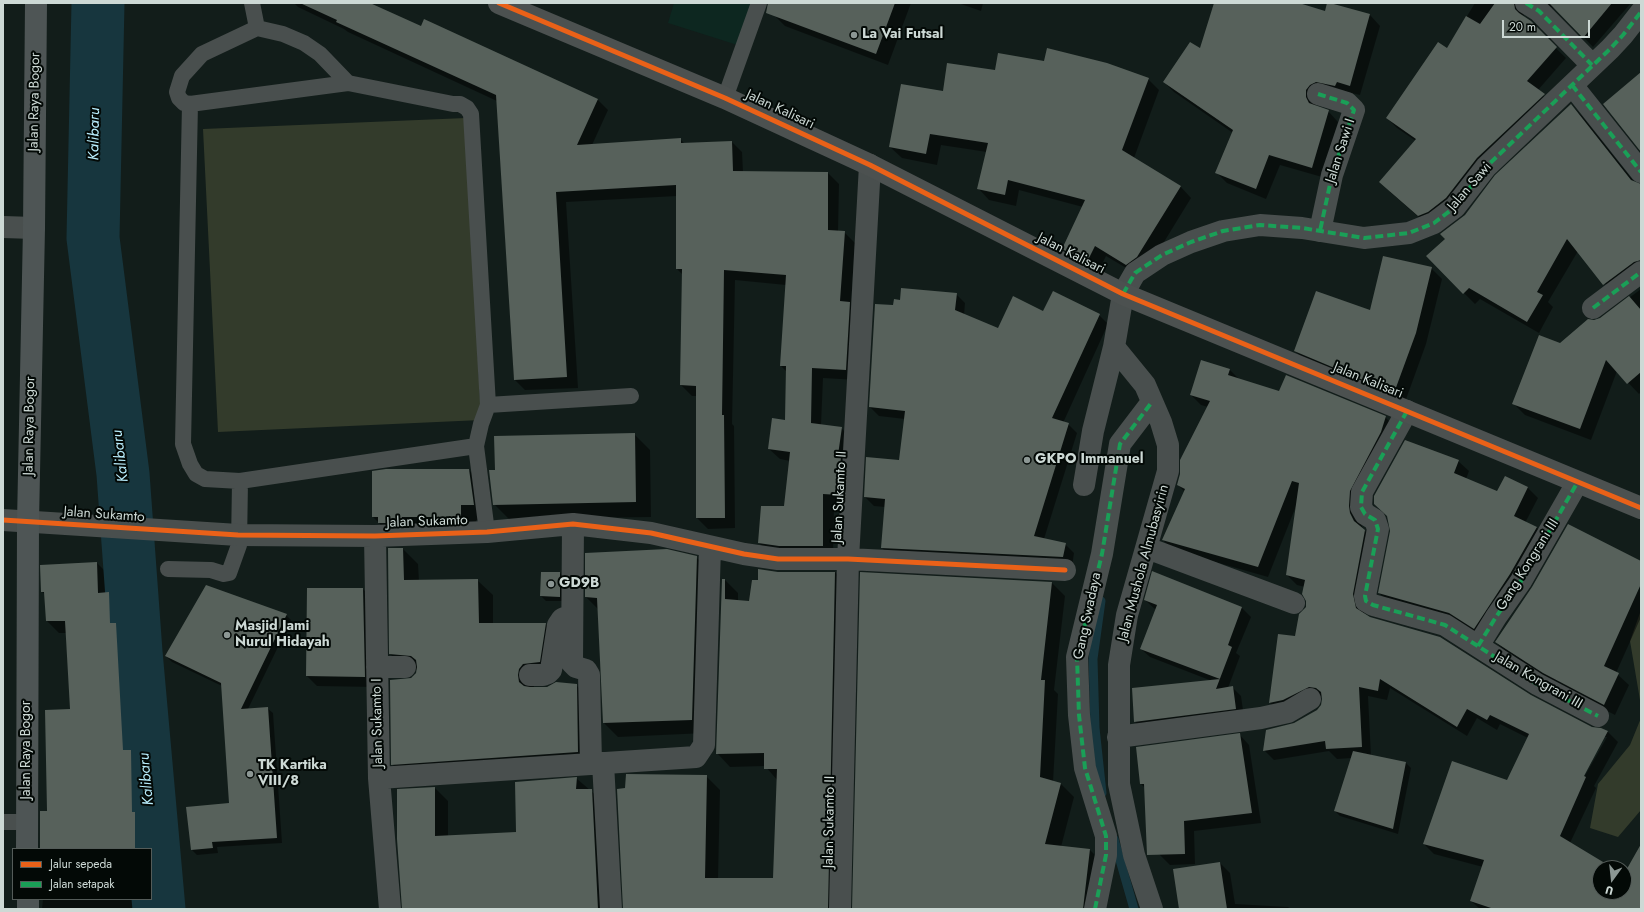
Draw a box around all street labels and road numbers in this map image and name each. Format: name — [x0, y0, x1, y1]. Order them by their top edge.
street label: Jalan Raya Bogor — [26, 52, 44, 152]
street label: Jalan Kalisari — [743, 87, 817, 133]
street label: Jalan Sawi I — [1323, 117, 1359, 185]
street label: Jalan Sawi — [1444, 159, 1496, 215]
street label: Jalan Kalisari — [1034, 230, 1108, 278]
street label: Jalan Kalisari — [1331, 359, 1405, 403]
street label: Jalan Raya Bogor — [21, 376, 39, 476]
street label: Jalan Sukamto II — [829, 450, 851, 544]
street label: Jalan Mushola Almubasyirin — [1115, 483, 1173, 643]
street label: Jalan Sukamto — [63, 504, 145, 526]
street label: Jalan Sukamto — [386, 512, 468, 532]
street label: Gang Kongrani III — [1493, 516, 1563, 614]
street label: Gang Swadaya — [1071, 571, 1105, 661]
street label: Jalan Kongrani III — [1491, 649, 1585, 713]
street label: Jalan Sukamto I — [369, 678, 387, 768]
street label: Jalan Raya Bogor — [19, 700, 35, 800]
street label: Jalan Sukamto II — [821, 776, 839, 868]

